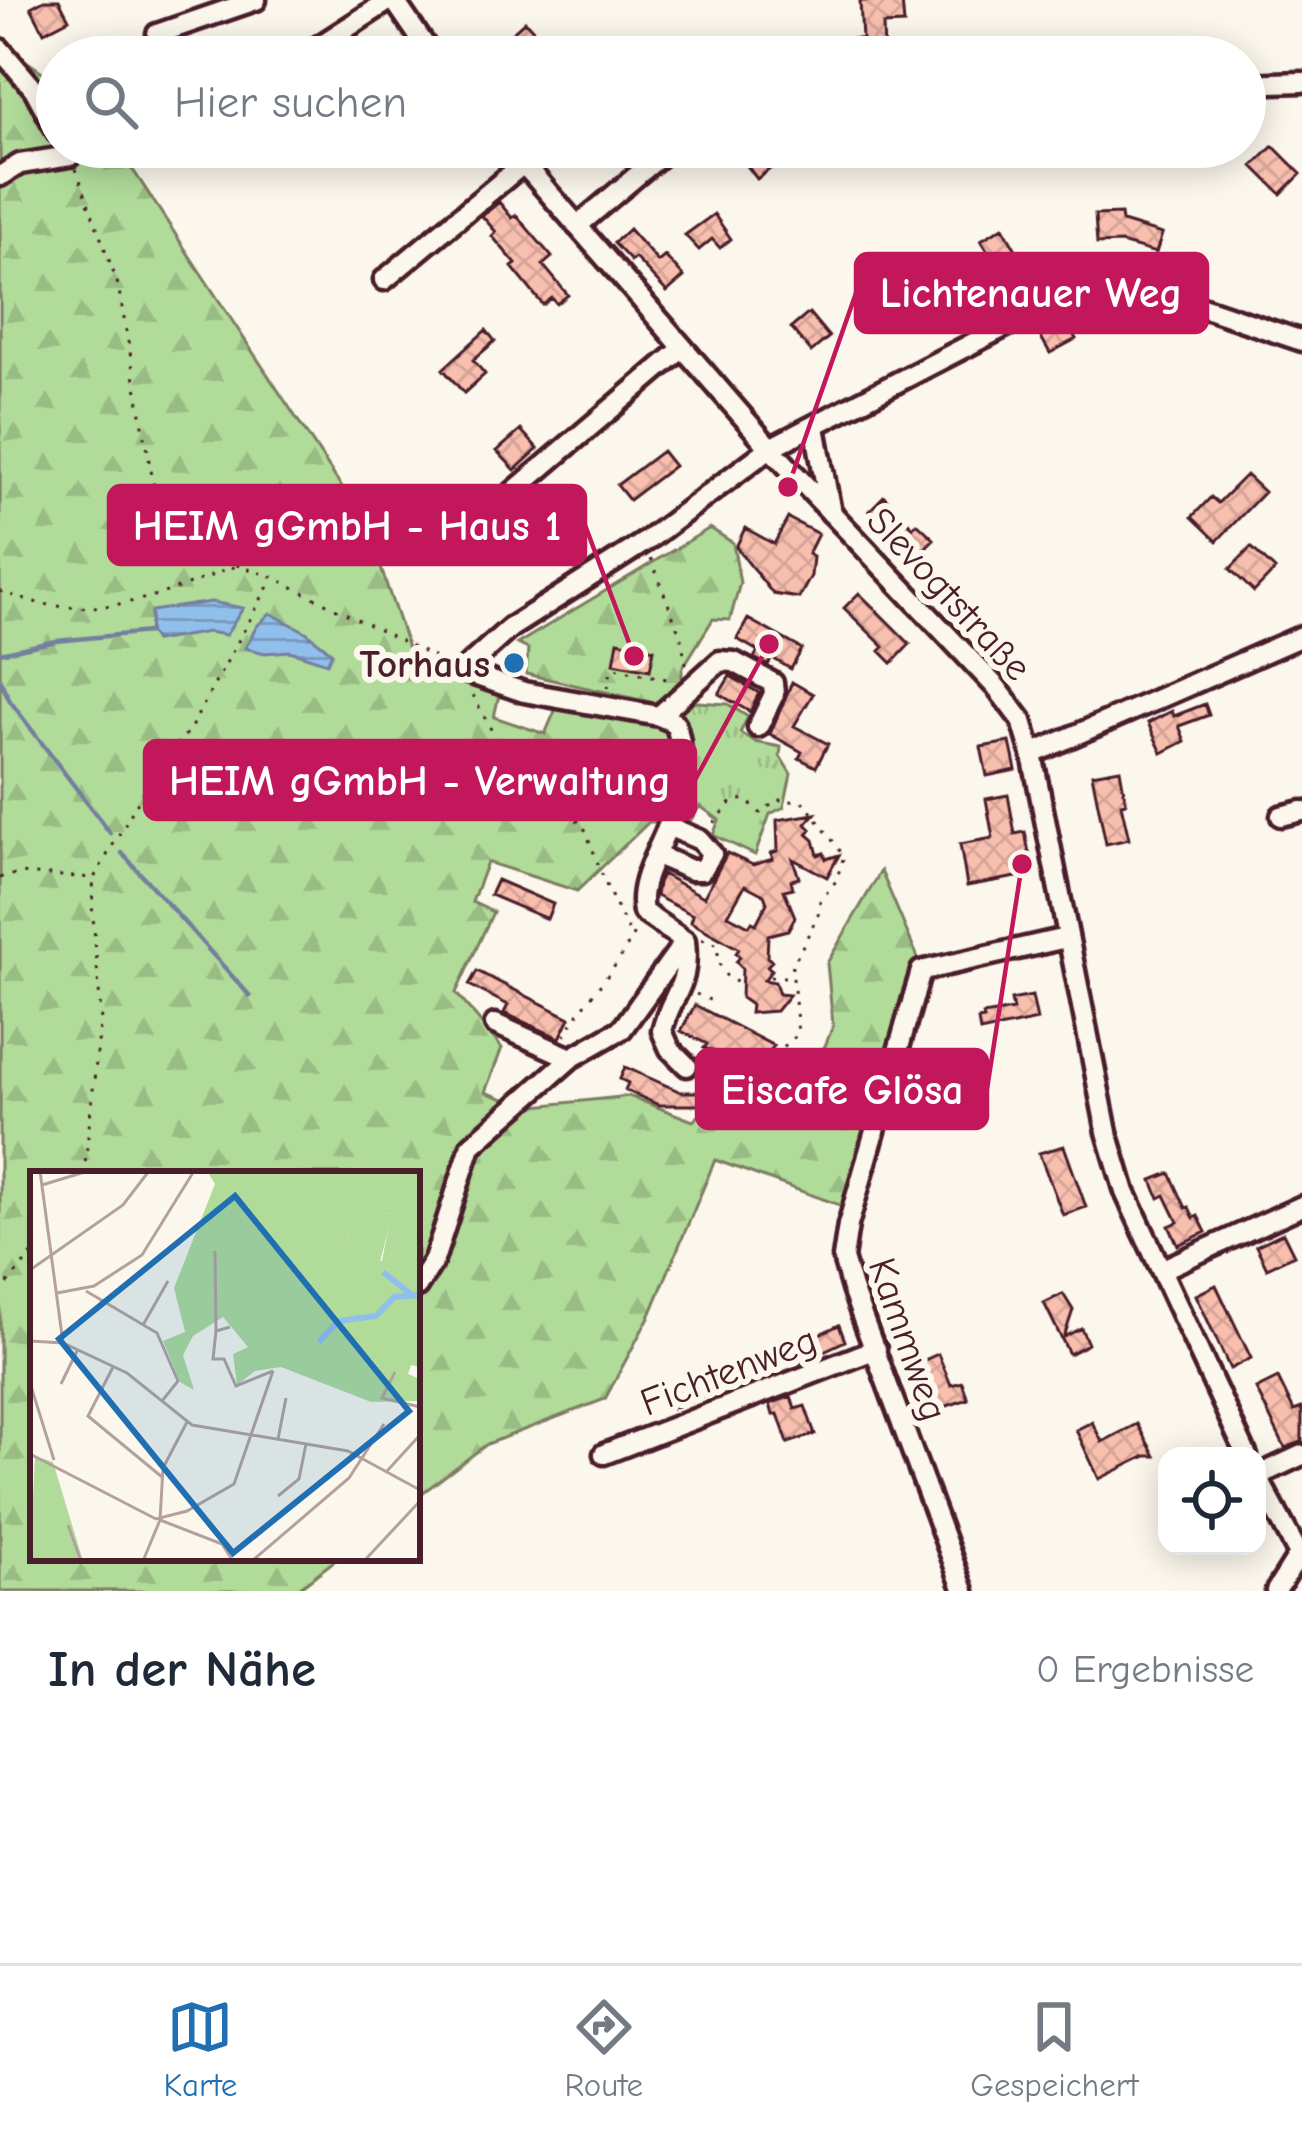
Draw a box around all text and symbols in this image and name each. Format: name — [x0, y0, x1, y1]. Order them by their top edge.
search box — [36, 36, 1266, 168]
icon: search — [78, 69, 144, 135]
text: Hier suchen — [174, 76, 407, 128]
callout: Lichtenauer Weg — [856, 254, 1207, 332]
text: Lichtenauer Weg — [880, 269, 1182, 318]
callout: HEIM gGmbH - Haus 1 — [109, 486, 585, 564]
street label: Slevogtstraße — [857, 498, 1040, 690]
text: HEIM gGmbH - Haus 1 — [133, 502, 561, 551]
place label: Torhaus — [360, 642, 490, 687]
marker: Torhaus — [501, 650, 527, 676]
callout: HEIM gGmbH - Verwaltung — [145, 741, 695, 819]
text: HEIM gGmbH - Verwaltung — [169, 757, 671, 806]
callout: Eiscafe Glösa — [697, 1050, 987, 1128]
text: Eiscafe Glösa — [721, 1066, 963, 1115]
inset map — [30, 1171, 420, 1561]
street label: Kammweg — [859, 1252, 956, 1427]
street label: Fichtenweg — [634, 1317, 823, 1426]
map controls — [1158, 1447, 1266, 1555]
button: locate — [1158, 1447, 1266, 1555]
text: In der Nähe — [48, 1640, 316, 1699]
text: 0 Ergebnisse — [1036, 1647, 1254, 1692]
tab: Karte — [164, 1994, 237, 2104]
tab: Route — [564, 1994, 643, 2104]
tab: Gespeichert — [970, 1994, 1138, 2104]

